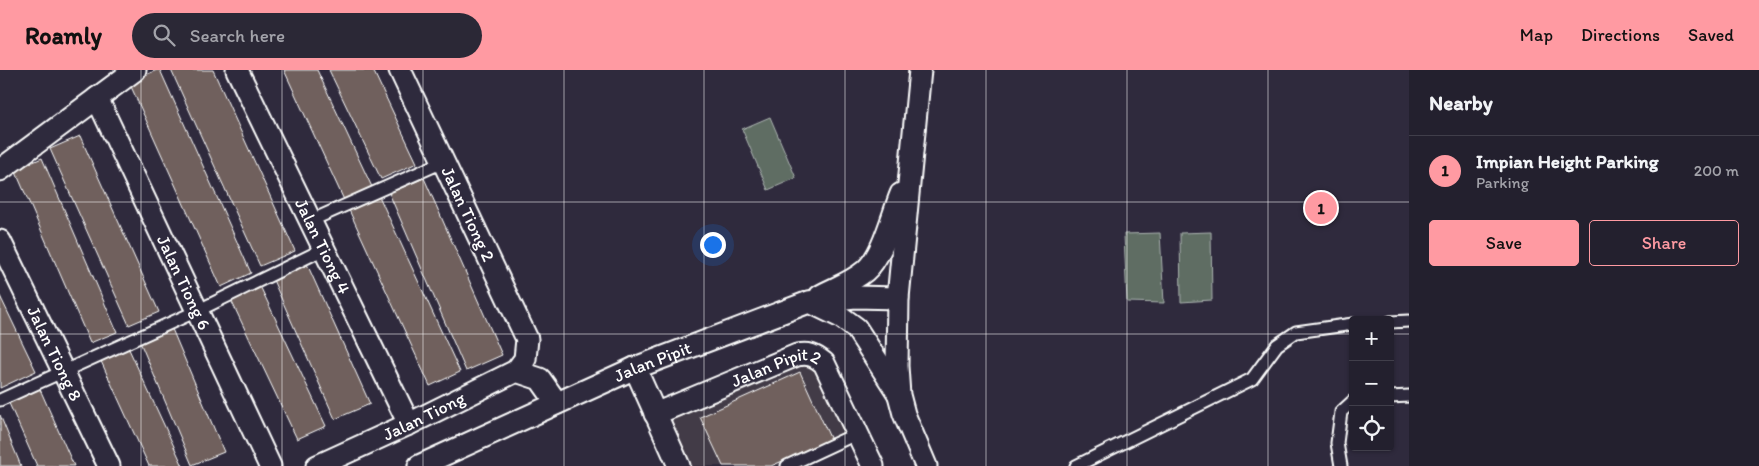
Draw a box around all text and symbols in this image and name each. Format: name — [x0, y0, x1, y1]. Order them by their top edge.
search box — [132, 13, 482, 58]
text: Roamly — [25, 21, 102, 50]
icon: search — [150, 21, 178, 49]
text: Search here — [190, 24, 285, 47]
text: Map — [1520, 24, 1553, 46]
text: Directions — [1581, 24, 1660, 46]
text: Saved — [1688, 24, 1734, 46]
text: Nearby — [1429, 90, 1493, 115]
text: Impian Height Parking — [1476, 150, 1659, 173]
text: 1 — [1441, 161, 1449, 180]
text: 200 m — [1694, 161, 1739, 180]
street label: Jalan Tiong 2 — [436, 163, 500, 265]
text: Parking — [1476, 173, 1529, 192]
pin: 1 — [1305, 189, 1337, 227]
street label: Jalan Tiong 4 — [290, 195, 355, 298]
button: Save — [1429, 220, 1579, 266]
button: Share — [1589, 220, 1739, 266]
street label: Jalan Tiong 6 — [152, 232, 216, 334]
your location — [700, 232, 726, 258]
street label: Jalan Tiong 8 — [22, 302, 87, 405]
map controls — [1349, 316, 1394, 451]
button: + — [1349, 316, 1394, 361]
street label: Jalan Pipit — [611, 337, 695, 387]
street label: Jalan Pipit 2 — [728, 343, 826, 392]
button: − — [1349, 361, 1394, 406]
street label: Jalan Tiong — [379, 387, 469, 445]
button: locate — [1349, 406, 1394, 451]

